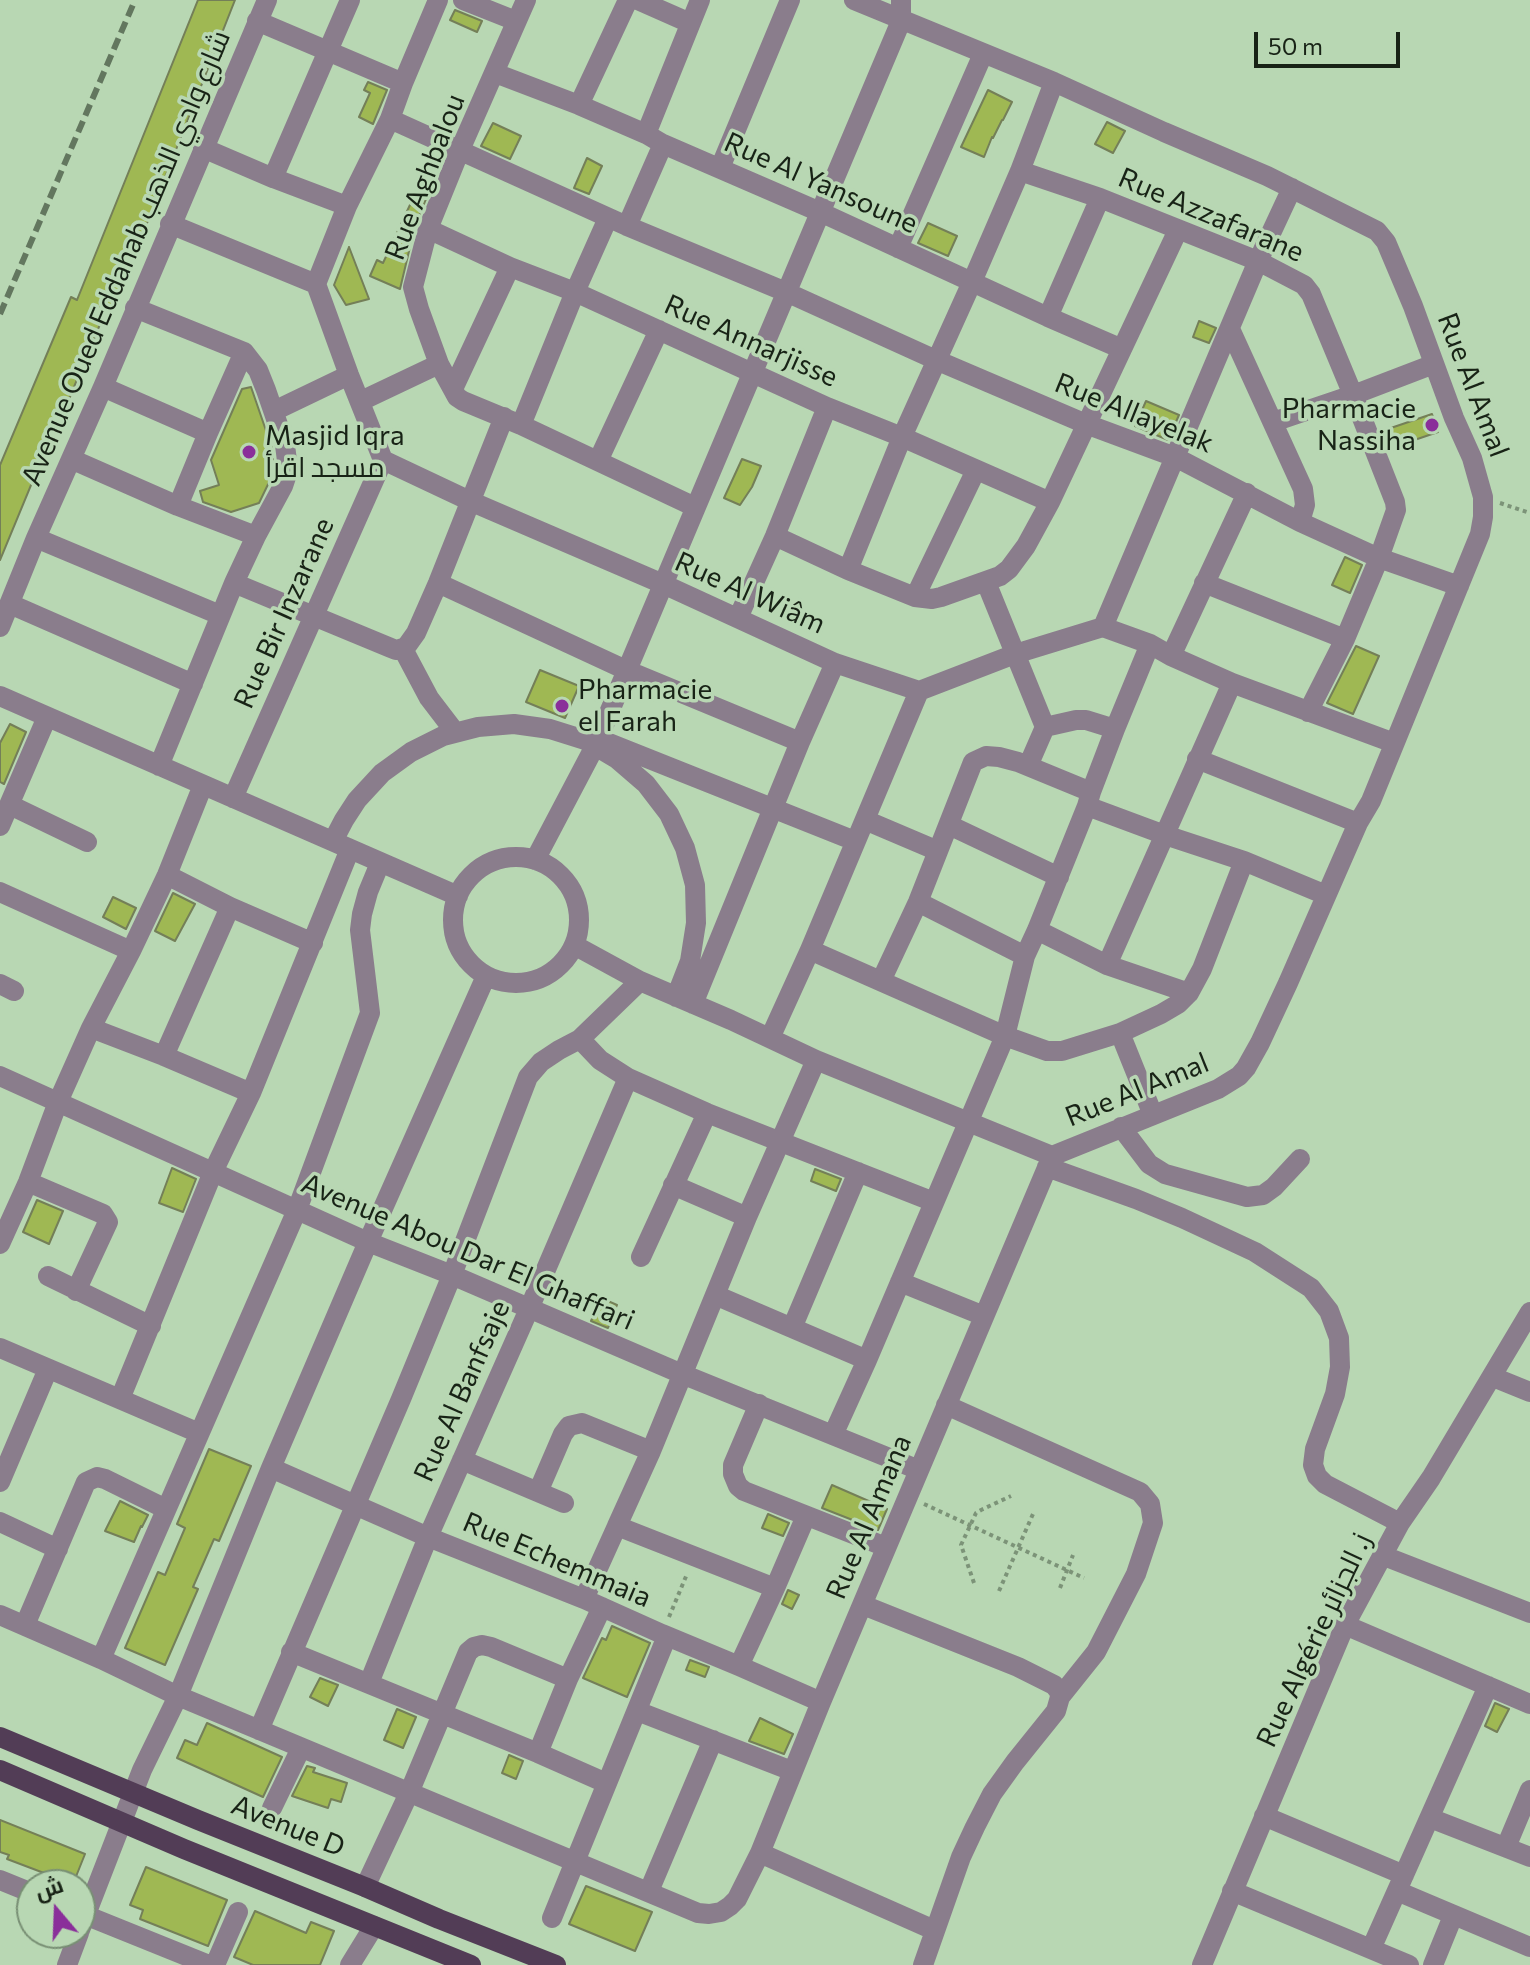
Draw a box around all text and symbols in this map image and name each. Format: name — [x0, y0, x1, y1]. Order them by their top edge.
scale bar — [1258, 16, 1404, 66]
street label: Avenue Oued Eddahab شارع وادي الذهب — [15, 25, 237, 491]
text: 50 m — [1268, 31, 1323, 60]
street label: Rue Aghbalou — [378, 89, 472, 265]
street label: Rue Al Yansoune — [719, 125, 923, 241]
street label: Rue Azzafarane — [1113, 161, 1309, 269]
street label: Rue Annarjisse — [659, 288, 843, 394]
street label: Rue Al Amal — [1430, 308, 1516, 462]
street label: Rue Allayelak — [1050, 366, 1218, 460]
place label: Pharmacie Nassiha — [1282, 392, 1416, 458]
marker: Pharmacie Nassiha — [1423, 416, 1441, 434]
place label: Masjid Iqra مسجد اقرأ — [265, 419, 405, 485]
marker: Masjid Iqra مسجد اقرأ — [240, 443, 258, 461]
street label: Rue Bir Inzarane — [227, 513, 341, 713]
street label: Rue Al Wiâm — [670, 545, 830, 641]
place label: Pharmacie el Farah — [578, 673, 712, 739]
marker: Pharmacie el Farah — [553, 697, 571, 715]
street label: Rue Al Amal — [1060, 1046, 1214, 1134]
street label: Avenue Abou Dar El Ghaffari — [296, 1166, 640, 1338]
street label: Rue Al Banfsaje — [407, 1295, 517, 1487]
street label: Rue Al Amana — [819, 1430, 919, 1604]
street label: Rue Echemmaia — [458, 1505, 656, 1615]
street label: Rue Algérie ز. الجزائر — [1250, 1528, 1378, 1752]
street label: Avenue D — [226, 1788, 350, 1864]
north arrow — [16, 1869, 96, 1949]
text: ش — [31, 1870, 66, 1905]

